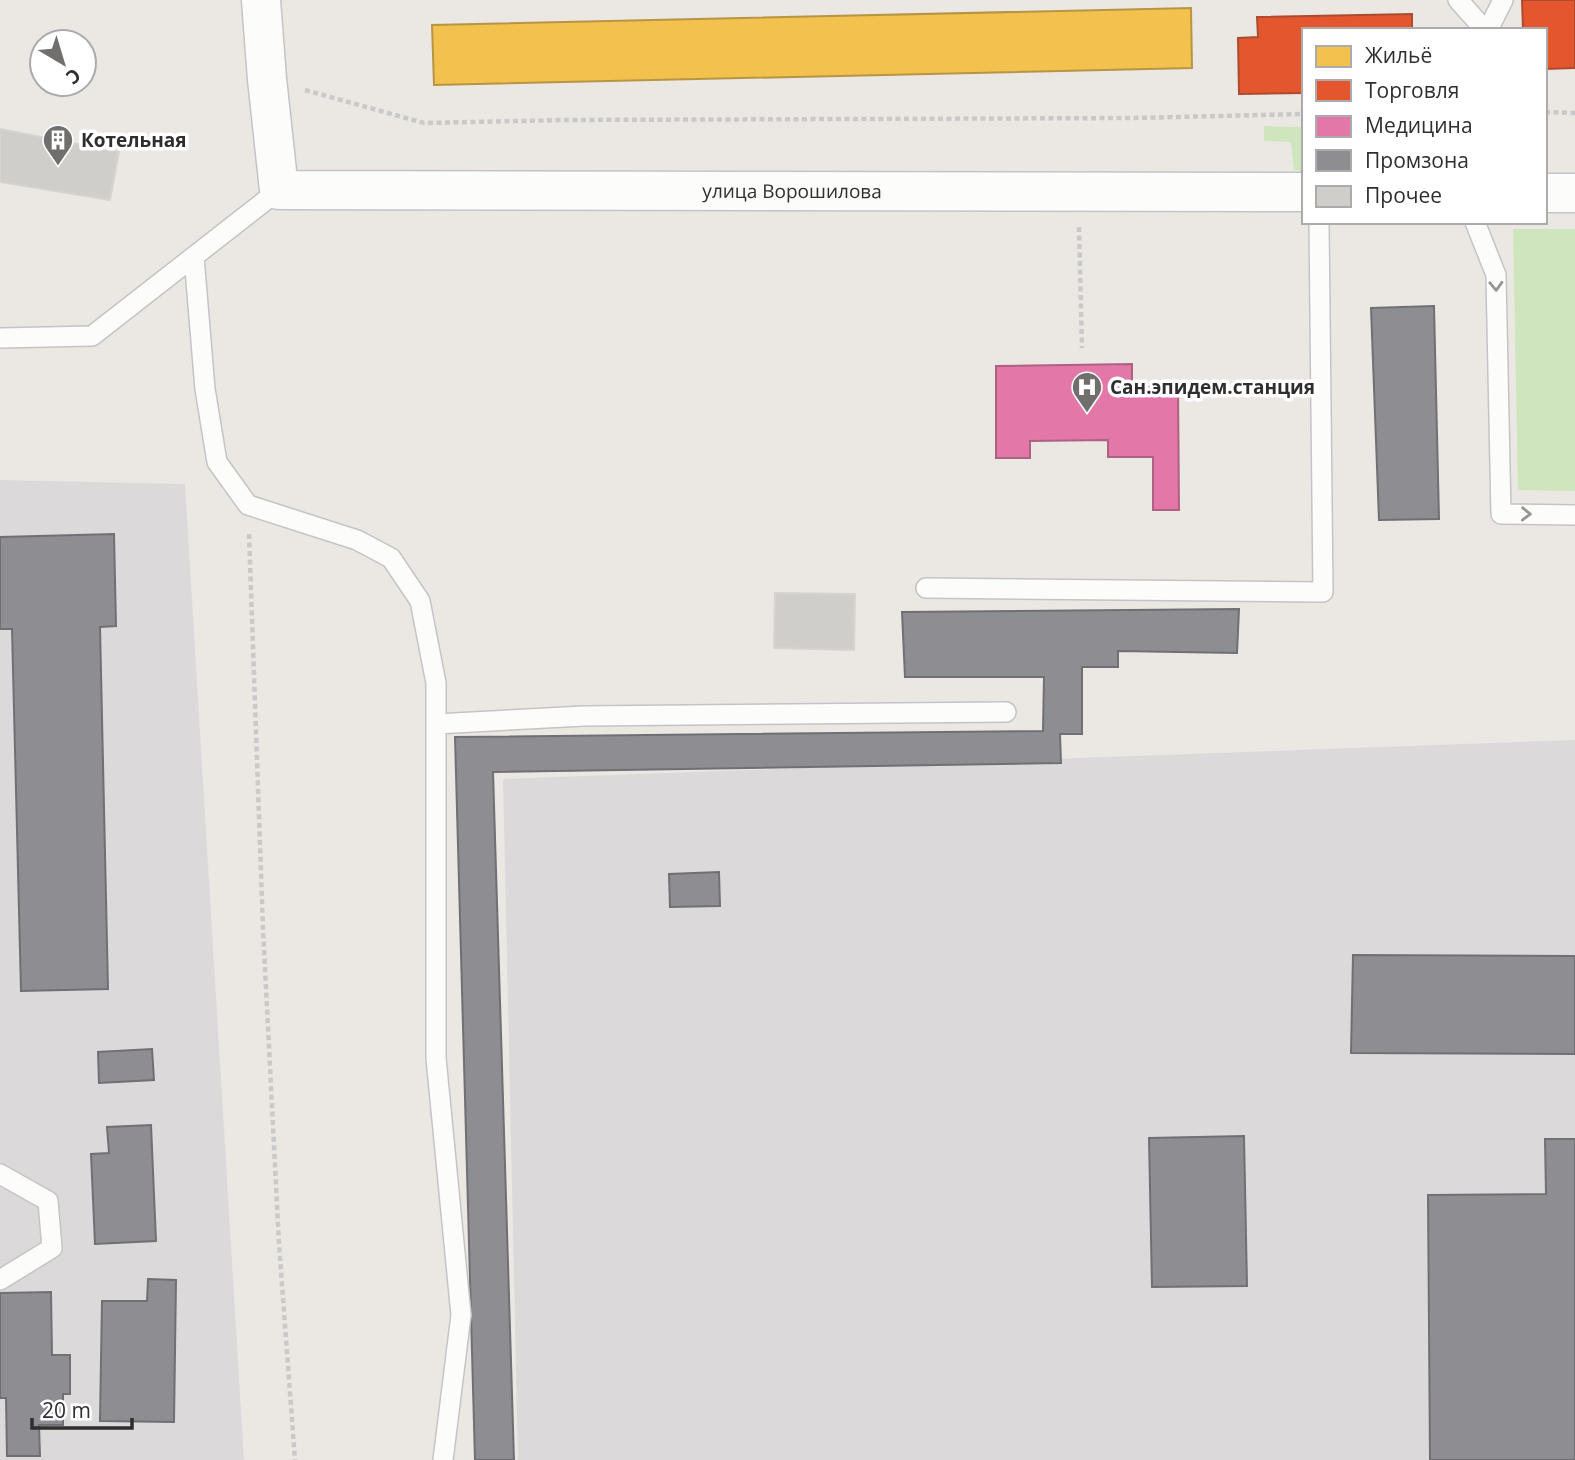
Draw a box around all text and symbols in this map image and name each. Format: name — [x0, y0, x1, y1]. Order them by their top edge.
north arrow — [28, 28, 98, 98]
legend — [1302, 28, 1547, 224]
text: Жильё — [1365, 41, 1432, 69]
text: С — [61, 62, 86, 90]
text: Торговля — [1365, 76, 1459, 104]
text: Медицина — [1365, 111, 1473, 139]
building icon: Котельная — [41, 123, 75, 167]
place label: Котельная — [81, 127, 187, 153]
text: Промзона — [1365, 146, 1469, 174]
street label: улица Ворошилова — [702, 178, 882, 204]
text: Прочее — [1365, 181, 1442, 209]
one-way arrow — [1488, 282, 1504, 292]
hospital icon: Сан.эпидем.станция — [1070, 370, 1104, 414]
place label: Сан.эпидем.станция — [1110, 374, 1315, 400]
one-way arrow — [1521, 506, 1532, 522]
scale bar — [32, 1386, 131, 1430]
text: 20 m — [42, 1396, 91, 1424]

